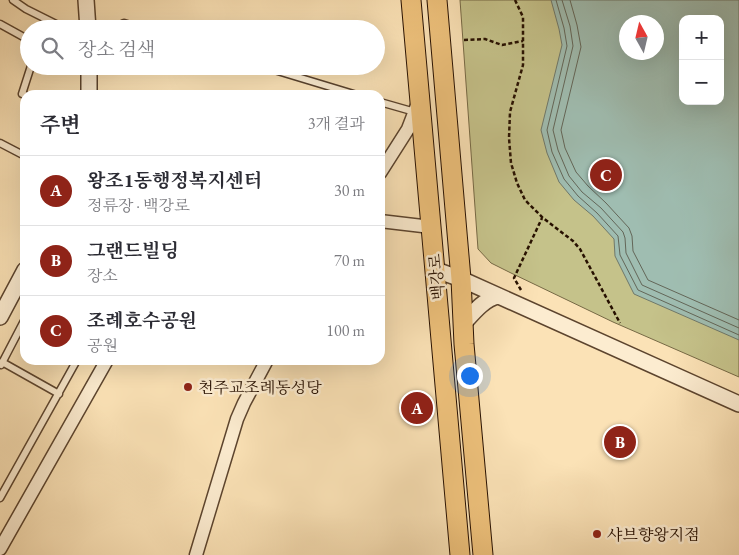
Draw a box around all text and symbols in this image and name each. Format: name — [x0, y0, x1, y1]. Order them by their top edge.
north arrow — [619, 15, 664, 60]
map controls — [679, 15, 724, 105]
button: + — [679, 15, 724, 60]
search box — [20, 20, 385, 75]
icon: search — [38, 34, 66, 62]
text: 장소 검색 — [78, 37, 155, 62]
button: − — [679, 60, 724, 105]
text: 주변 — [40, 111, 81, 138]
text: 3개 결과 — [308, 113, 365, 134]
pin: C — [590, 156, 622, 194]
text: 왕조1동행정복지센터 — [87, 168, 262, 193]
text: A — [50, 180, 62, 201]
text: 30 m — [334, 180, 365, 201]
text: 정류장 · 백강로 — [87, 195, 189, 216]
text: 그랜드빌딩 — [87, 238, 179, 263]
text: B — [51, 250, 61, 271]
text: 70 m — [334, 250, 365, 271]
street label: 백강로 — [424, 252, 449, 301]
text: 장소 — [87, 265, 118, 286]
text: 조례호수공원 — [87, 308, 197, 333]
text: C — [50, 320, 62, 341]
text: 100 m — [326, 320, 365, 341]
text: 공원 — [87, 335, 118, 356]
your location — [457, 363, 483, 389]
place label: 천주교조례동성당 — [198, 377, 322, 398]
marker: 천주교조례동성당 — [182, 381, 194, 393]
pin: A — [401, 389, 433, 427]
pin: B — [604, 423, 636, 461]
place label: 샤브향왕지점 — [607, 524, 700, 545]
marker: 샤브향왕지점 — [591, 528, 603, 540]

